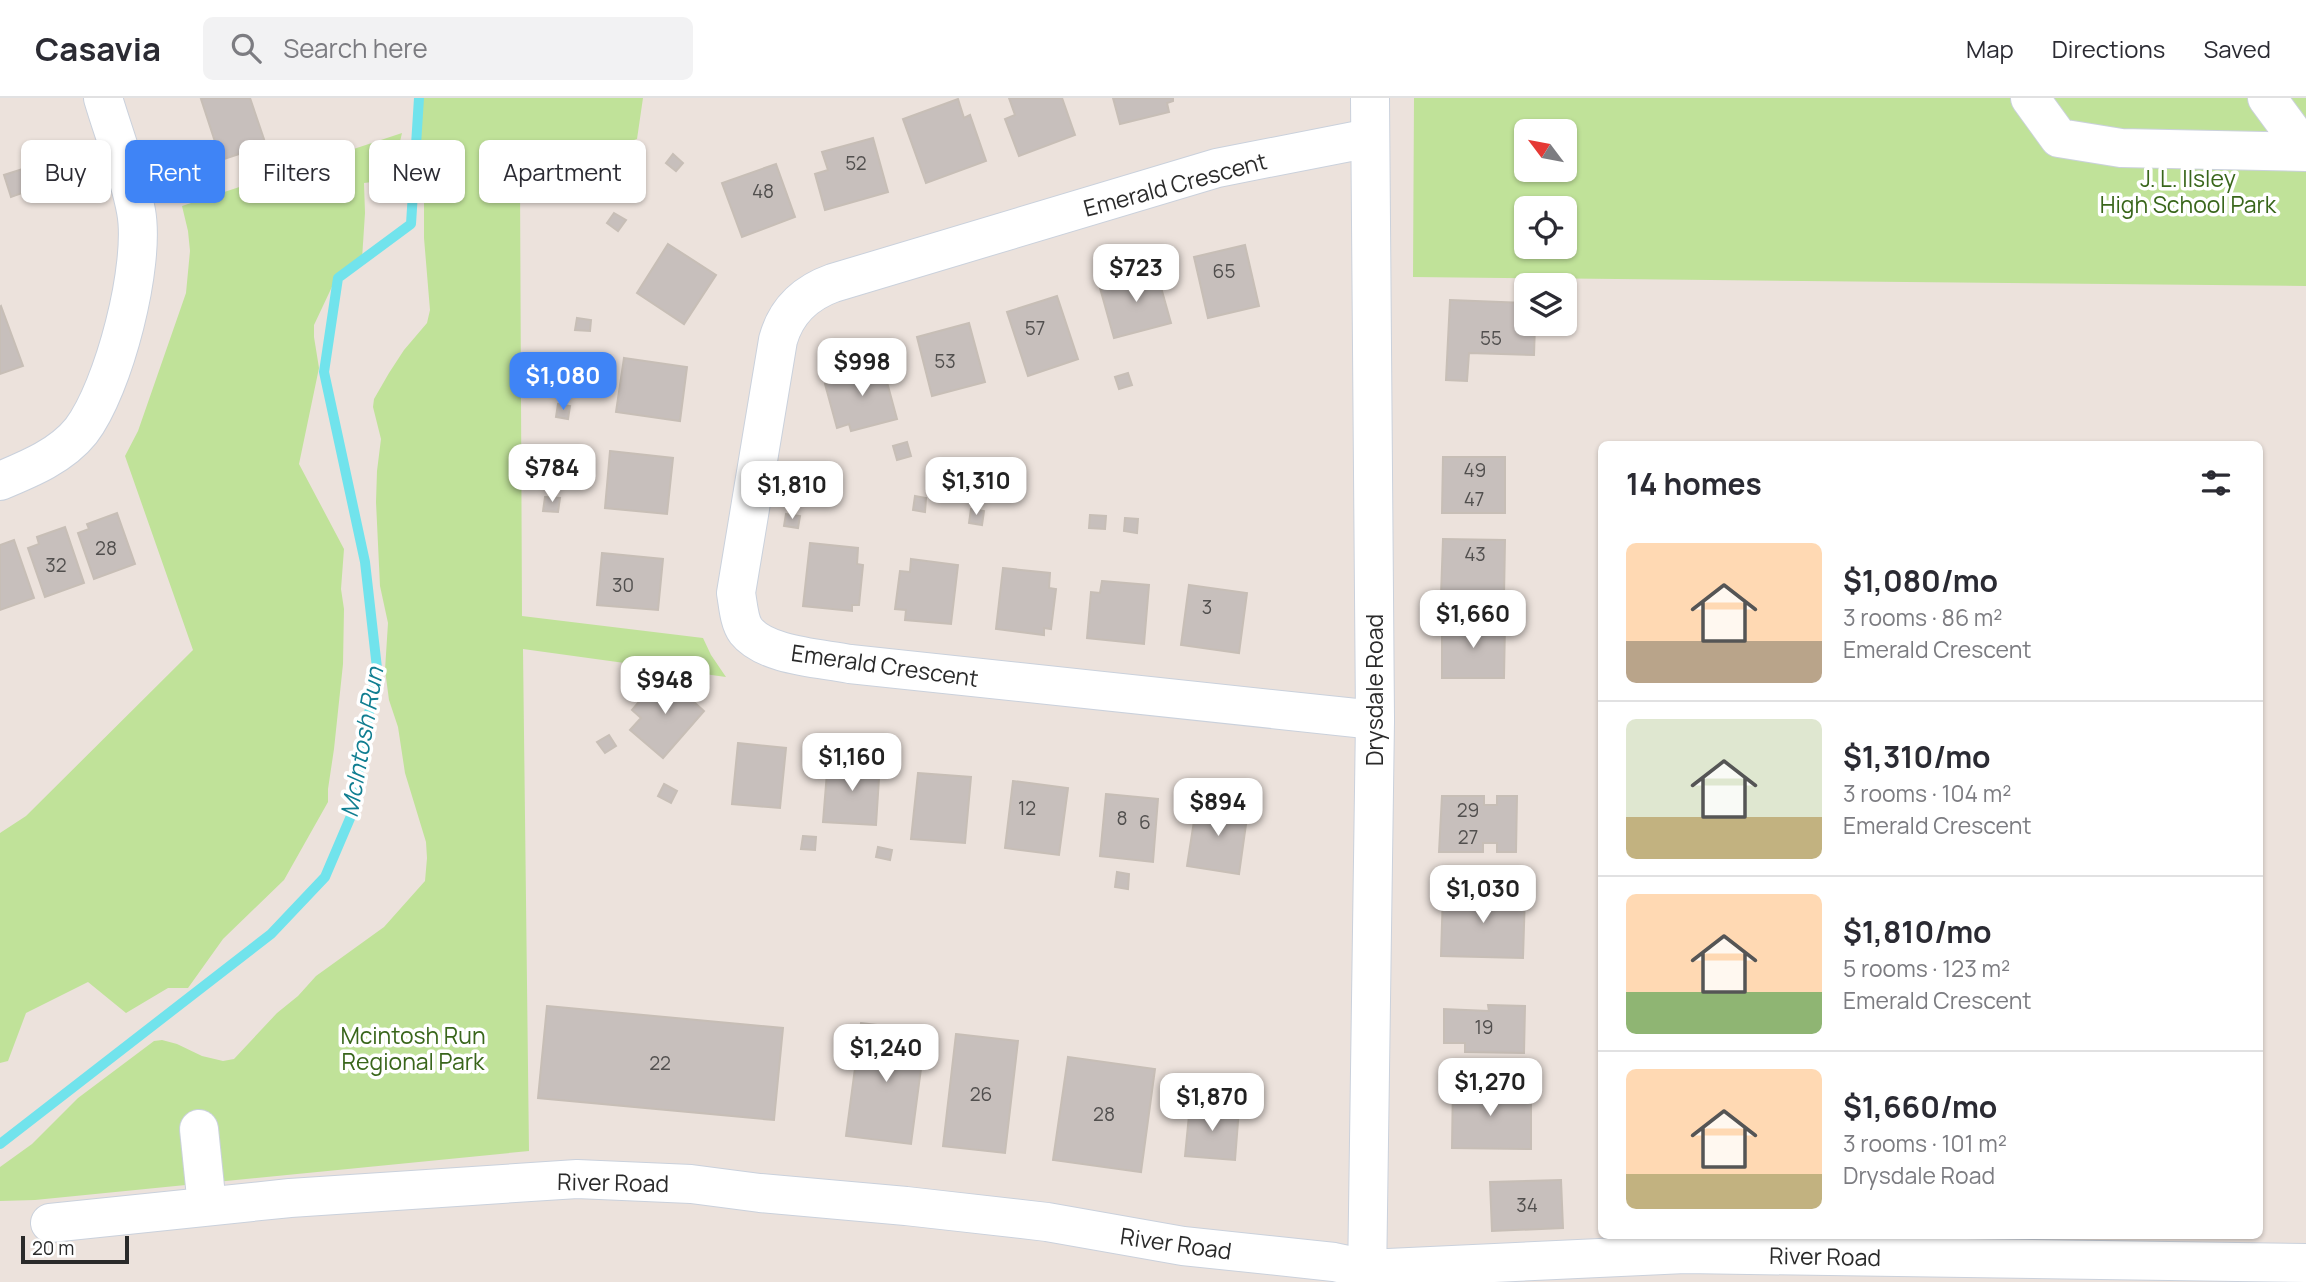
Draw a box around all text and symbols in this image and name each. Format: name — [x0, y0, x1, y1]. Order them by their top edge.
search box — [203, 17, 693, 80]
text: Casavia — [35, 26, 161, 71]
icon: search — [227, 29, 265, 67]
text: Search here — [283, 30, 428, 66]
text: Map — [1966, 32, 2014, 65]
text: Directions — [2052, 32, 2165, 65]
text: Saved — [2203, 32, 2271, 65]
north arrow — [1514, 119, 1577, 182]
map controls — [1514, 119, 1577, 336]
chip: Buy — [21, 140, 111, 203]
chip: Rent — [125, 140, 225, 203]
chip: Filters — [239, 140, 355, 203]
chip: New — [369, 140, 465, 203]
chip: Apartment — [479, 140, 646, 203]
street label: Emerald Crescent — [1080, 144, 1270, 224]
house number: 52 — [845, 150, 867, 176]
park label: J. L. Ilsley High School Park — [2100, 162, 2277, 220]
house number: 48 — [752, 178, 774, 204]
button: locate — [1514, 196, 1577, 259]
pin: $723 — [1095, 244, 1177, 304]
text: $723 — [1109, 251, 1163, 283]
house number: 65 — [1213, 258, 1235, 284]
button: layers — [1514, 273, 1577, 336]
house number: 57 — [1025, 315, 1045, 341]
house number: 55 — [1480, 325, 1502, 351]
pin: $998 — [821, 338, 903, 398]
text: $998 — [833, 345, 891, 377]
house number: 53 — [934, 348, 956, 374]
pin: $1,080 — [506, 352, 620, 412]
text: $1,080 — [526, 359, 600, 391]
pin: $784 — [511, 444, 593, 504]
text: $784 — [525, 451, 579, 483]
house number: 49 — [1464, 457, 1486, 483]
pin: $1,310 — [919, 458, 1033, 517]
pin: $1,810 — [735, 462, 849, 521]
text: 14 homes — [1626, 463, 1762, 504]
text: $1,310 — [941, 464, 1011, 496]
icon: filters — [2197, 464, 2235, 502]
text: $1,810 — [757, 468, 827, 500]
house number: 47 — [1464, 486, 1484, 512]
house number: 28 — [95, 535, 117, 561]
house number: 43 — [1464, 541, 1486, 567]
house number: 32 — [45, 552, 67, 578]
text: $1,080/mo — [1843, 560, 1998, 601]
icon: home — [1682, 571, 1766, 655]
house number: 30 — [612, 572, 634, 598]
pin: $1,660 — [1416, 590, 1530, 650]
house number: 3 — [1202, 594, 1212, 620]
text: $1,660 — [1436, 597, 1510, 629]
text: 3 rooms · 86 m² — [1843, 601, 2003, 633]
street label: Drysdale Road — [1358, 614, 1390, 766]
text: Emerald Crescent — [1843, 633, 2032, 665]
street label: Emerald Crescent — [789, 636, 981, 694]
pin: $948 — [624, 656, 706, 716]
text: $948 — [637, 663, 693, 695]
water label: McIntosh Run — [332, 664, 391, 820]
pin: $1,160 — [795, 734, 909, 793]
text: $1,310/mo — [1843, 736, 1991, 777]
text: $1,160 — [818, 740, 886, 772]
icon: home — [1682, 747, 1766, 831]
text: 3 rooms · 104 m² — [1843, 777, 2011, 809]
pin: $894 — [1177, 778, 1259, 838]
text: $894 — [1190, 785, 1246, 817]
house number: 12 — [1018, 795, 1036, 821]
house number: 29 — [1457, 797, 1479, 823]
house number: 8 — [1116, 805, 1128, 831]
house number: 6 — [1139, 809, 1151, 835]
text: Emerald Crescent — [1843, 809, 2032, 841]
house number: 27 — [1458, 824, 1478, 850]
pin: $1,030 — [1426, 866, 1540, 925]
text: $1,030 — [1446, 872, 1520, 904]
text: $1,810/mo — [1843, 911, 1992, 952]
icon: home — [1682, 922, 1766, 1006]
text: 5 rooms · 123 m² — [1843, 952, 2010, 984]
text: Emerald Crescent — [1843, 984, 2032, 1016]
house number: 19 — [1474, 1014, 1494, 1040]
park label: Mcintosh Run Regional Park — [340, 1019, 486, 1077]
pin: $1,240 — [829, 1024, 943, 1084]
text: $1,240 — [850, 1031, 922, 1063]
house number: 22 — [649, 1050, 671, 1076]
pin: $1,270 — [1433, 1058, 1547, 1118]
text: $1,270 — [1454, 1065, 1526, 1097]
pin: $1,870 — [1155, 1074, 1269, 1133]
text: $1,870 — [1176, 1080, 1248, 1112]
house number: 26 — [970, 1081, 992, 1107]
text: $1,660/mo — [1843, 1086, 1997, 1127]
icon: home — [1682, 1097, 1766, 1181]
house number: 28 — [1093, 1101, 1115, 1127]
text: 3 rooms · 101 m² — [1843, 1127, 2007, 1159]
text: Drysdale Road — [1843, 1159, 1995, 1191]
street label: River Road — [557, 1165, 669, 1199]
house number: 34 — [1516, 1192, 1538, 1218]
street label: River Road — [1118, 1219, 1234, 1267]
scale bar — [21, 1233, 130, 1265]
text: 20 m — [32, 1235, 74, 1261]
street label: River Road — [1769, 1239, 1881, 1273]

